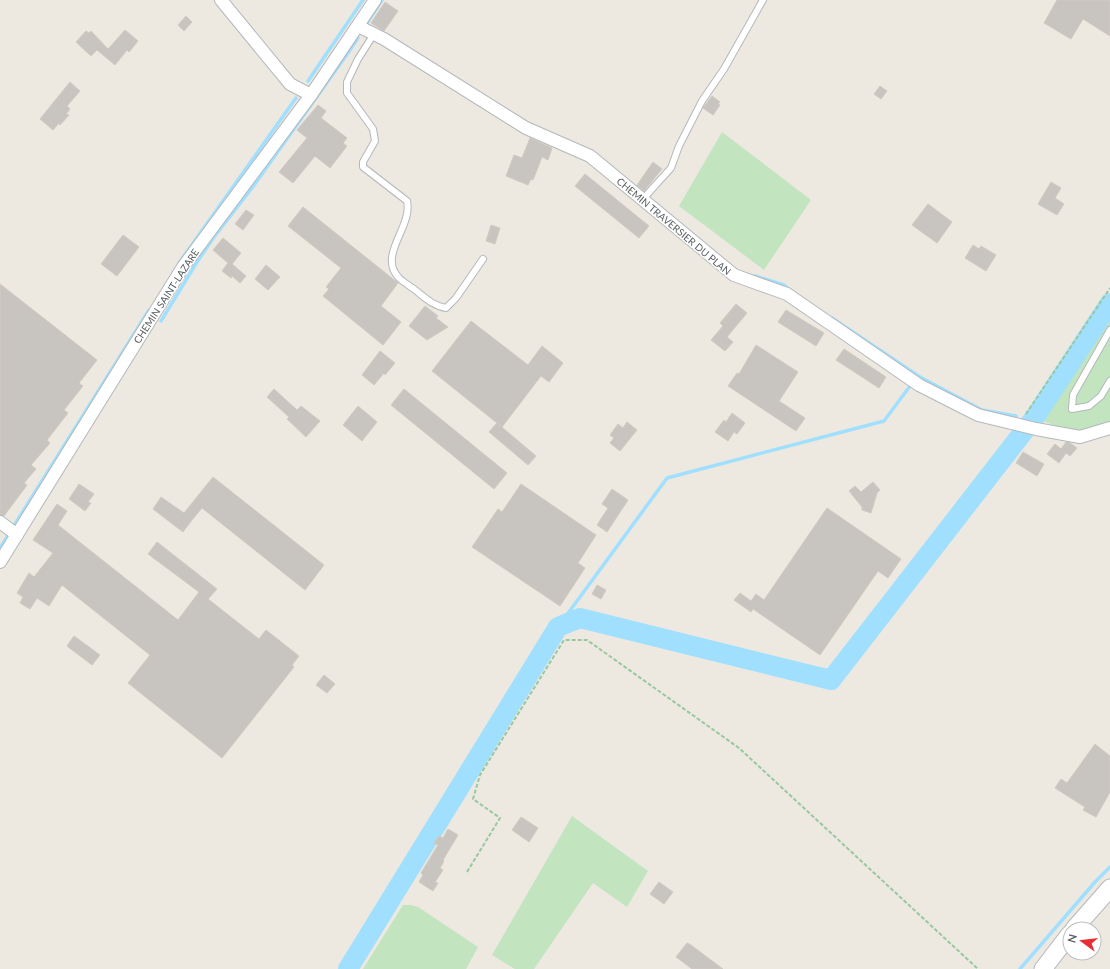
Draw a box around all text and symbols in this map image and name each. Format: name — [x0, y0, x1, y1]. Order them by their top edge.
street label: CHEMIN TRAVERSIER DU PLAN — [615, 175, 733, 277]
street label: CHEMIN SAINT-LAZARE — [131, 246, 201, 346]
north arrow — [1062, 921, 1102, 961]
text: N — [1064, 933, 1079, 944]

